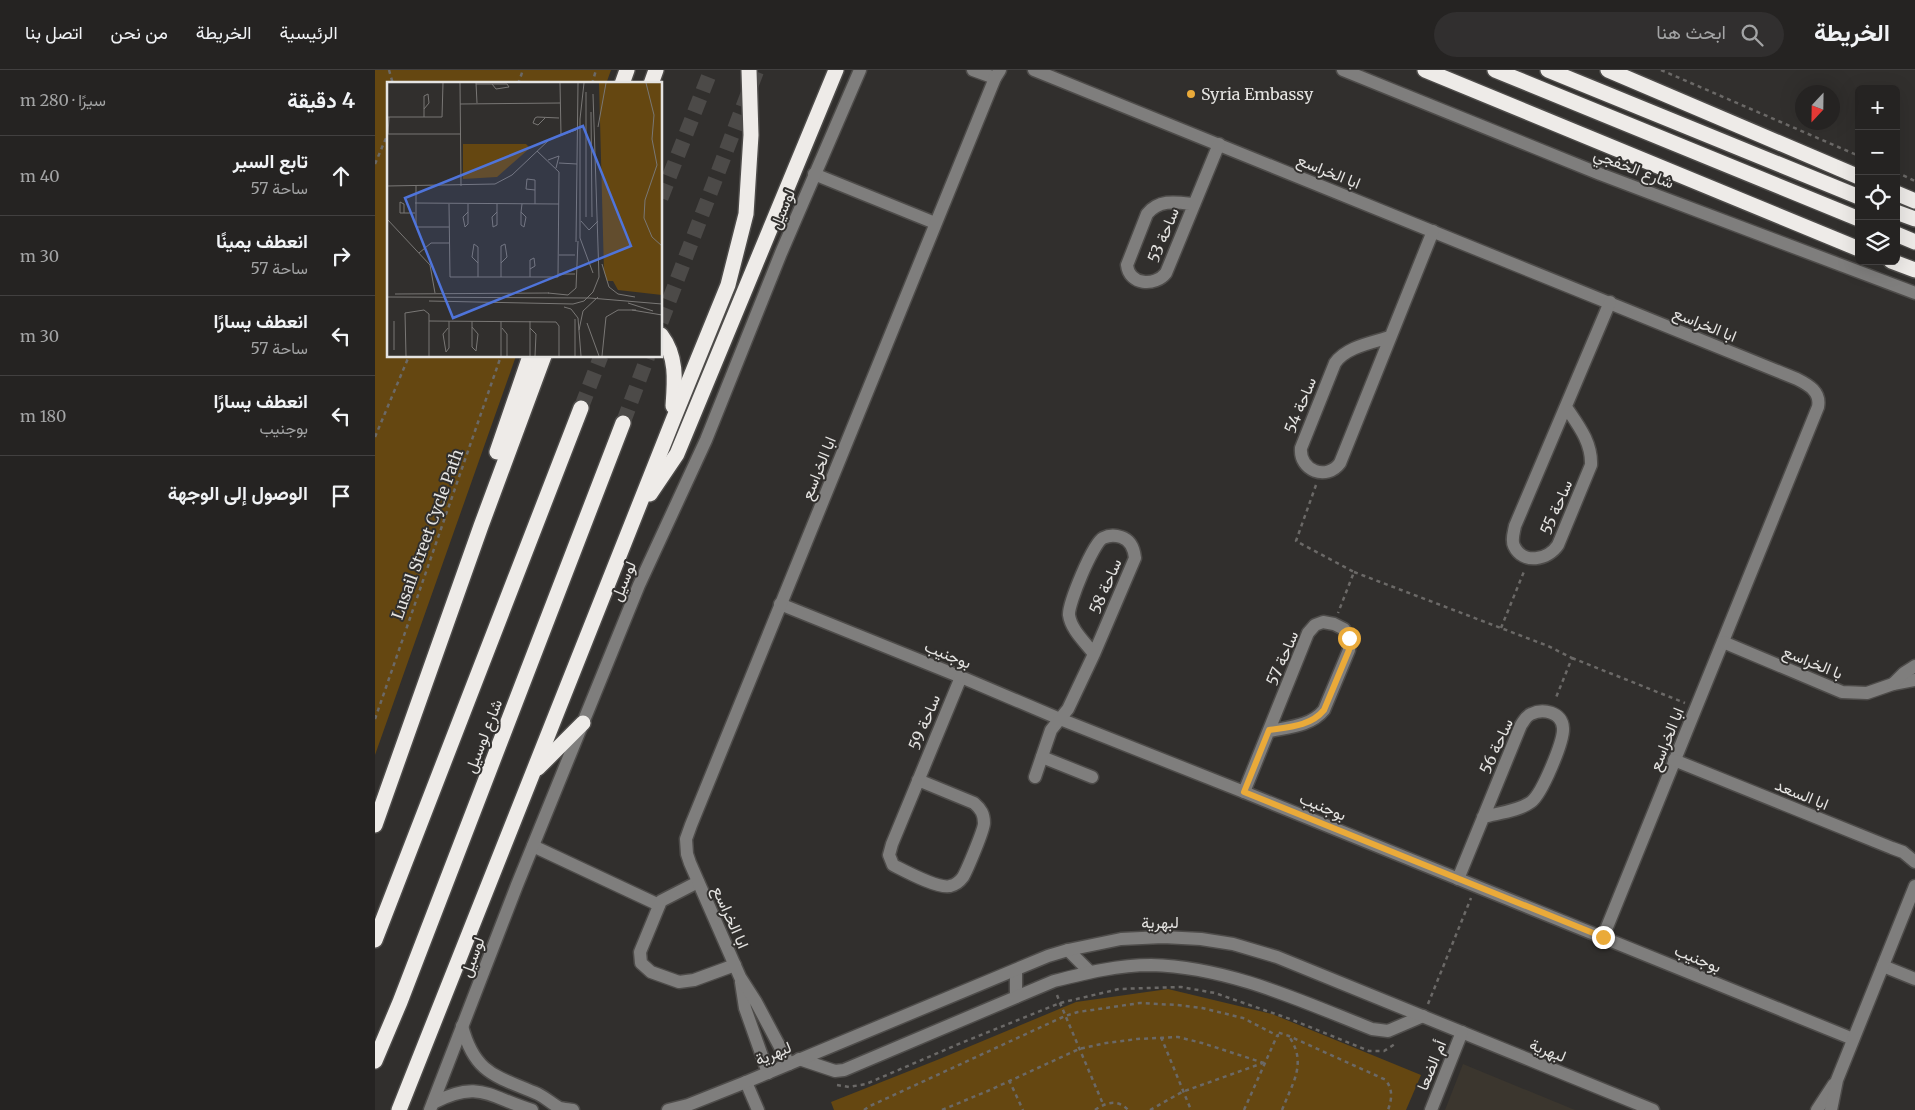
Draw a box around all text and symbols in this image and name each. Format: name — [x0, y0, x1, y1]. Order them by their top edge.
search box — [1434, 12, 1784, 57]
text: الخريطة — [1814, 17, 1890, 48]
text: ابحث هنا — [1656, 20, 1726, 44]
text: اتصل بنا — [25, 21, 83, 44]
text: من نحن — [111, 21, 168, 44]
text: الخريطة — [196, 21, 252, 44]
text: الرئيسية — [280, 21, 338, 44]
icon: search — [1738, 21, 1766, 49]
inset map — [387, 82, 663, 358]
place label: Syria Embassy — [1201, 84, 1314, 104]
north arrow — [1795, 85, 1840, 130]
map controls — [1855, 85, 1900, 265]
button: + — [1855, 85, 1900, 130]
text: 4 دقيقة — [287, 87, 355, 114]
marker: Syria Embassy — [1185, 88, 1197, 100]
text: سيرًا · 280 m — [20, 90, 106, 110]
button: − — [1855, 130, 1900, 175]
street label: شارع الخفجي — [1590, 144, 1677, 196]
text: تابع السير — [233, 149, 308, 173]
street label: ابا الخراسع — [1294, 149, 1364, 195]
icon: ahead — [327, 162, 355, 190]
text: 40 m — [20, 166, 60, 186]
button: locate — [1855, 175, 1900, 220]
text: ساحة 57 — [251, 178, 308, 198]
street label: لوسيل — [765, 186, 800, 232]
street label: ساحة 53 — [1143, 205, 1183, 265]
button: layers — [1855, 220, 1900, 265]
text: انعطف يمينًا — [216, 229, 308, 253]
icon: right — [327, 242, 355, 270]
text: 30 m — [20, 246, 59, 266]
text: ساحة 57 — [251, 258, 308, 278]
street label: ابا الخراسع — [1670, 302, 1740, 348]
text: انعطف يسارًا — [214, 309, 308, 333]
icon: left — [327, 322, 355, 350]
text: 30 m — [20, 326, 59, 346]
text: ساحة 57 — [251, 338, 308, 358]
street label: ساحة 54 — [1280, 374, 1320, 436]
text: انعطف يسارًا — [214, 389, 308, 413]
icon: left — [327, 402, 355, 430]
text: 180 m — [20, 406, 66, 426]
text: بوجنيب — [259, 418, 308, 438]
street label: ابا الخراسع — [796, 433, 842, 503]
street label: Lusail Street Cycle Path — [387, 446, 467, 622]
street label: ساحة 55 — [1536, 477, 1576, 537]
text: الوصول إلى الوجهة — [168, 481, 308, 505]
icon: arrive — [327, 482, 355, 510]
street label: ساحة 58 — [1084, 555, 1126, 617]
street label: لوسيل — [606, 558, 641, 604]
route start — [1338, 627, 1361, 650]
street label: ساحة 57 — [1262, 628, 1302, 688]
street label: بوجنيب — [921, 636, 974, 673]
street label: با الخراسع — [1779, 641, 1846, 685]
street label: ساحة 59 — [904, 691, 944, 753]
street label: شارع لوسيل — [460, 696, 508, 776]
street label: ابا الخراسع — [1644, 704, 1690, 774]
street label: ساحة 56 — [1475, 715, 1517, 777]
street label: ابا السعد — [1772, 774, 1832, 814]
street label: بوجنيب — [1296, 788, 1349, 825]
street label: ابا الخراسع — [706, 882, 754, 952]
street label: لبهرية — [1141, 912, 1179, 933]
route end — [1592, 926, 1615, 949]
street label: لوسيل — [455, 934, 490, 980]
street label: بوجنيب — [1671, 940, 1724, 977]
street label: لبهرية — [1526, 1034, 1569, 1067]
street label: لبهرية — [752, 1036, 795, 1070]
street label: أم الضعا — [1412, 1037, 1451, 1093]

